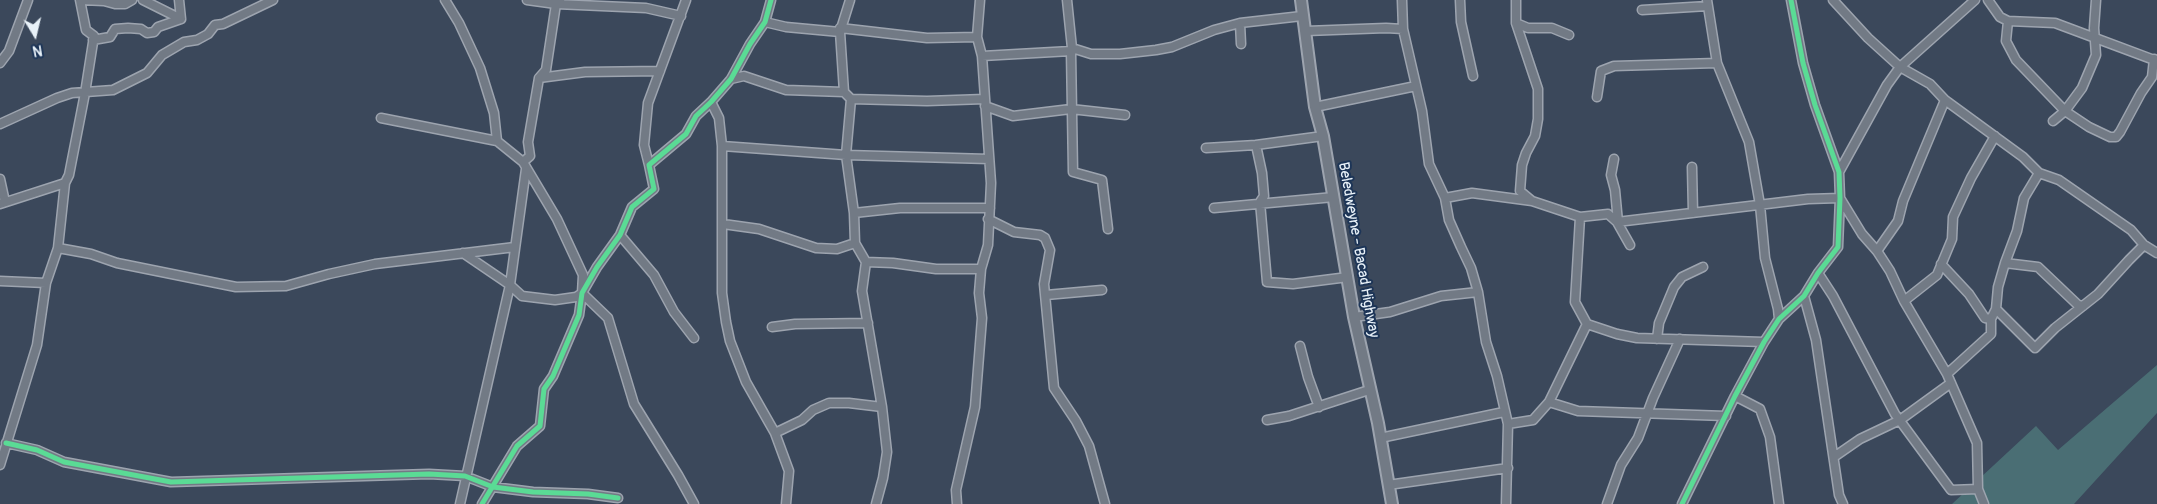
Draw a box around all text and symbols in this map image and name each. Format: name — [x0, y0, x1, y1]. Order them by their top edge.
north arrow — [10, 10, 60, 60]
text: N — [31, 41, 43, 59]
street label: Beledweyne - Bacad Highway — [1334, 161, 1382, 339]

